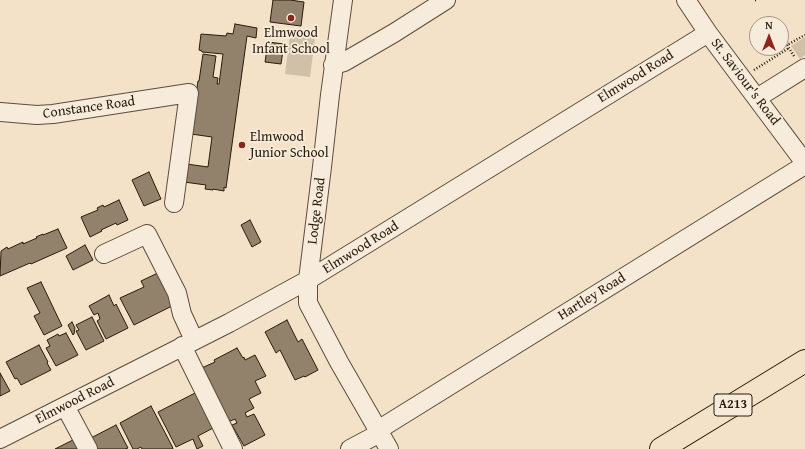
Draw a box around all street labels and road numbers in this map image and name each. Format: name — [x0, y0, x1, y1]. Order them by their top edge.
street label: St. Saviour's Road — [707, 35, 783, 129]
street label: Elmwood Road — [595, 47, 677, 107]
street label: Constance Road — [42, 93, 136, 123]
street label: Lodge Road — [305, 177, 329, 245]
street label: Elmwood Road — [320, 218, 402, 278]
street label: Hartley Road — [555, 270, 629, 324]
street label: Elmwood Road — [33, 374, 117, 428]
road number: A213 — [714, 394, 752, 416]

